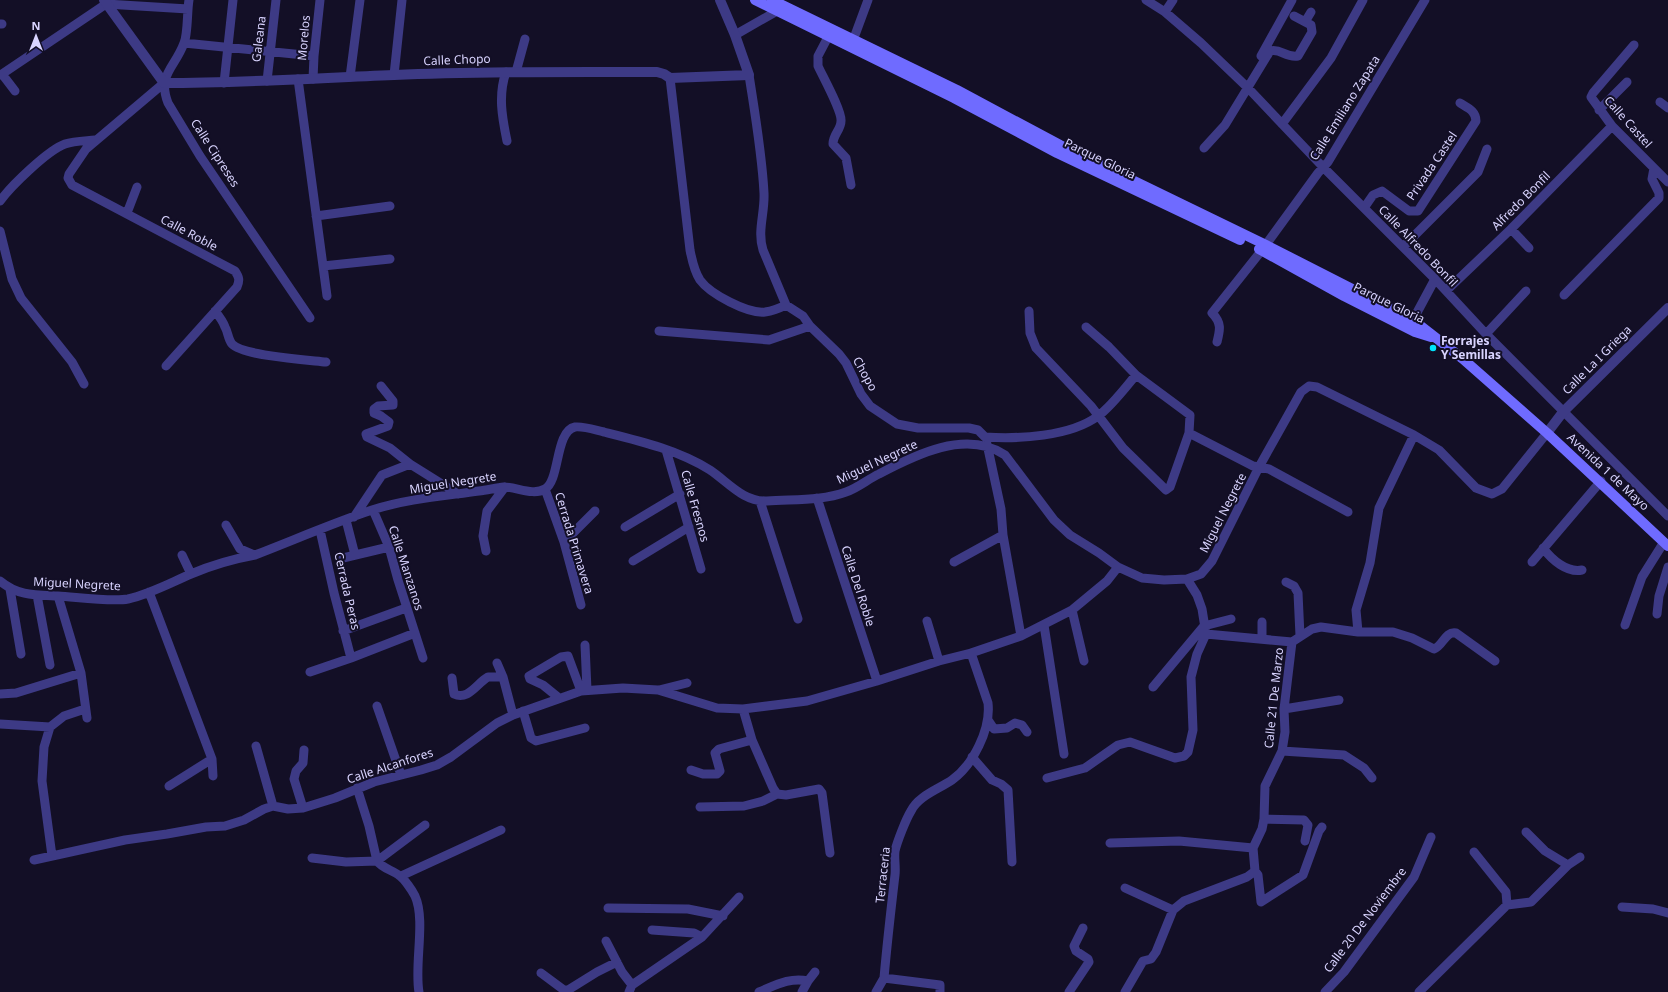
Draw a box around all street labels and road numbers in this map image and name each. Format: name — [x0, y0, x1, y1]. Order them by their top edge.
street label: Morelos — [293, 14, 314, 61]
street label: Galeana — [247, 15, 270, 63]
street label: Calle Chopo — [423, 50, 491, 69]
street label: Calle Emiliano Zapata — [1305, 52, 1384, 163]
street label: Calle Castel — [1600, 92, 1656, 151]
street label: Calle Cipreses — [187, 115, 244, 190]
street label: Privada Castel — [1402, 128, 1461, 203]
street label: Parque Gloria — [1062, 134, 1139, 183]
street label: Alfredo Bonfil — [1487, 167, 1554, 234]
street label: Calle Alfredo Bonfil — [1375, 201, 1462, 290]
street label: Calle Roble — [158, 210, 221, 255]
street label: Parque Gloria — [1351, 278, 1428, 327]
street label: Calle La I Griega — [1558, 321, 1635, 398]
street label: Chopo — [849, 353, 882, 394]
street label: Avenida 1 de Mayo — [1564, 429, 1653, 514]
street label: Miguel Negrete — [833, 435, 920, 488]
street label: Miguel Negrete — [408, 467, 498, 498]
street label: Calle Fresnos — [677, 468, 714, 544]
street label: Miguel Negrete — [1195, 470, 1250, 556]
street label: Cerrada Primavera — [551, 490, 598, 596]
street label: Calle Manzanos — [385, 523, 428, 613]
street label: Calle Del Roble — [837, 543, 880, 629]
street label: Cerrada Peras — [330, 550, 365, 632]
street label: Miguel Negrete — [33, 573, 121, 594]
street label: Calle 21 De Marzo — [1260, 647, 1287, 749]
street label: Calle Alcanfores — [345, 744, 435, 787]
street label: Terraceria — [871, 846, 894, 904]
street label: Calle 20 De Noviembre — [1319, 863, 1410, 976]

